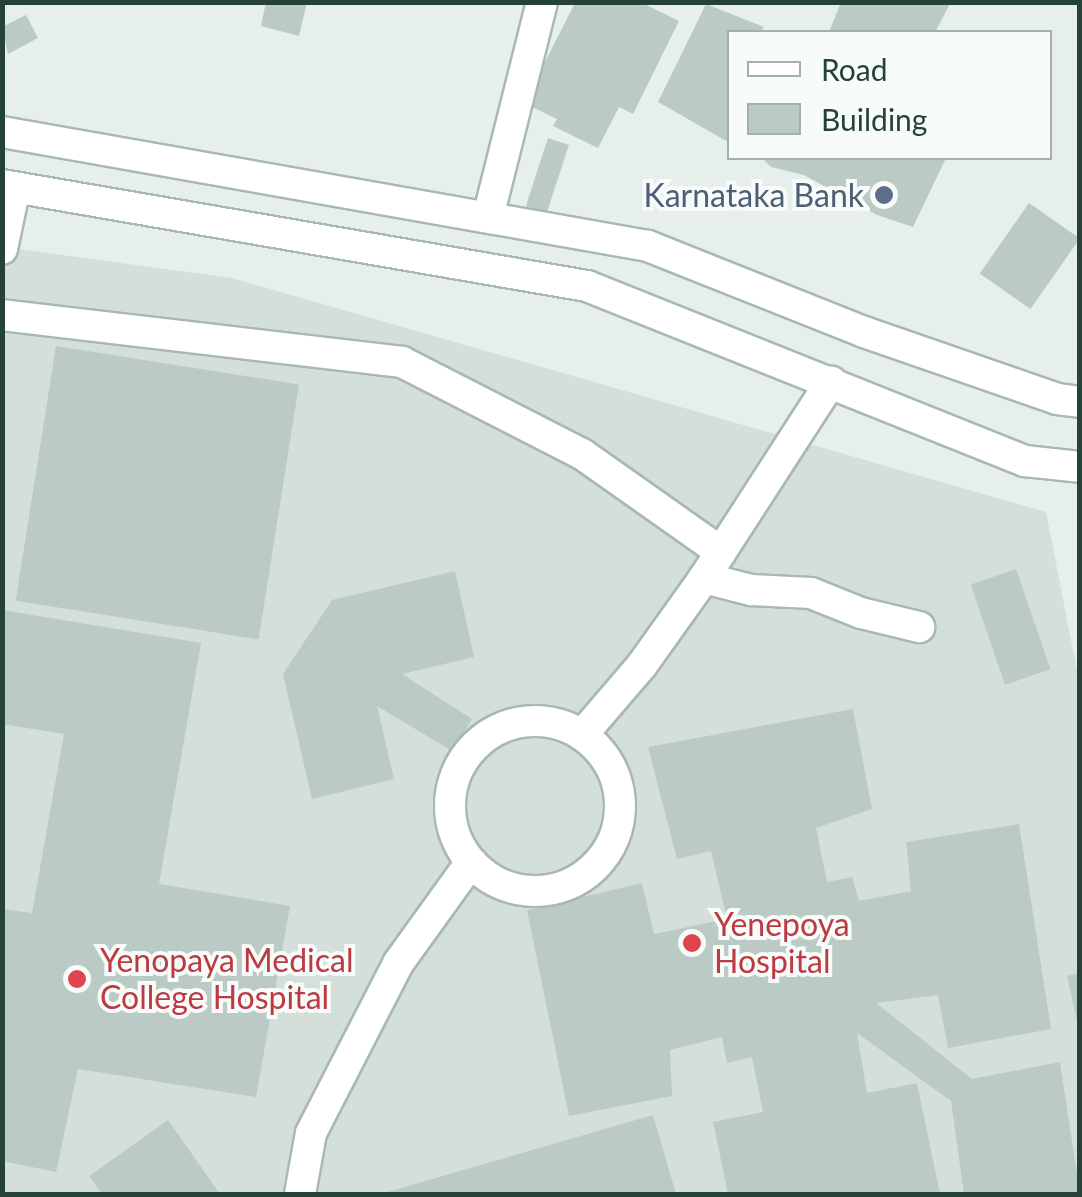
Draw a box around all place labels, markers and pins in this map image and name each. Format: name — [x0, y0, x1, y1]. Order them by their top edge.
place label: Karnataka Bank — [644, 176, 864, 214]
marker: Karnataka Bank — [873, 184, 895, 206]
place label: Yenepoya Hospital — [714, 906, 850, 981]
marker: Yenepoya Hospital — [679, 930, 705, 956]
place label: Yenopaya Medical College Hospital — [100, 942, 354, 1017]
marker: Yenopaya Medical College Hospital — [64, 966, 90, 992]

